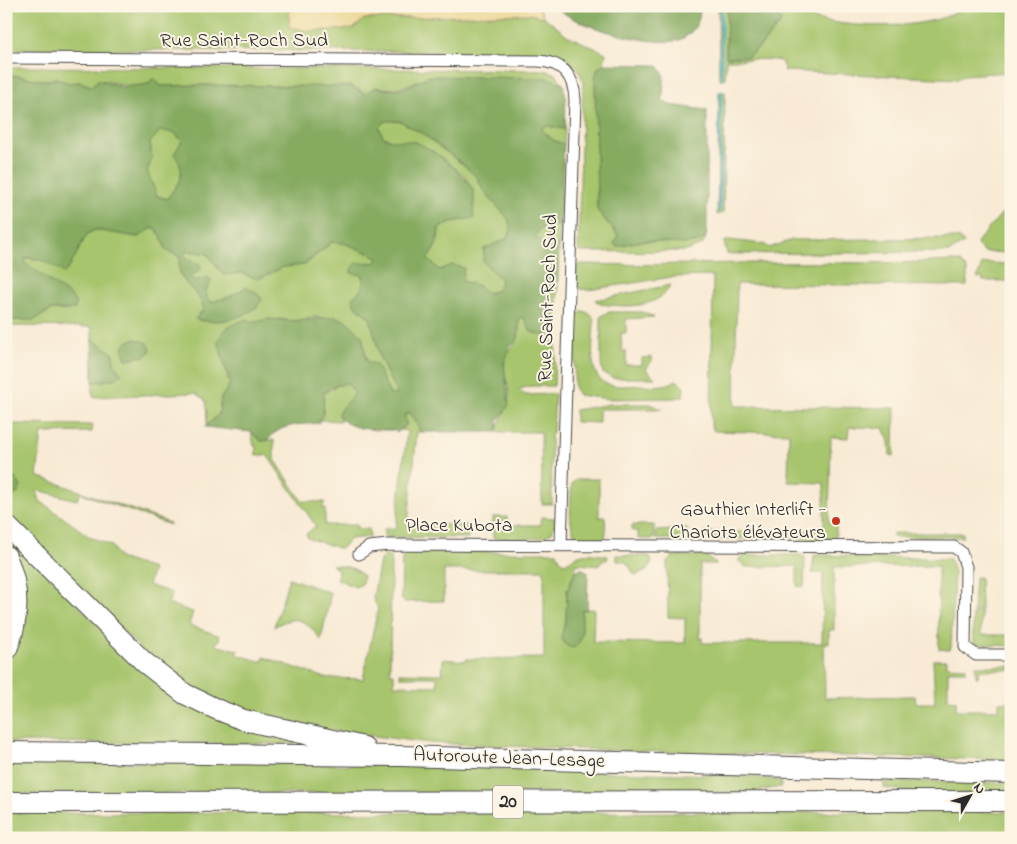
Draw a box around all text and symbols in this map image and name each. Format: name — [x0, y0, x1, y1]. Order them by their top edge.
street label: Rue Saint-Roch Sud — [160, 27, 328, 56]
street label: Rue Saint-Roch Sud — [532, 214, 566, 382]
place label: Gauthier Interlift - Chariots élévateurs — [669, 496, 826, 548]
street label: Place Kubota — [406, 512, 512, 541]
marker: Gauthier Interlift - Chariots élévateurs — [830, 515, 842, 527]
street label: Autoroute Jean-Lesage — [413, 741, 605, 778]
north arrow — [944, 772, 994, 822]
text: N — [968, 778, 990, 799]
road number: 20 — [493, 786, 523, 819]

